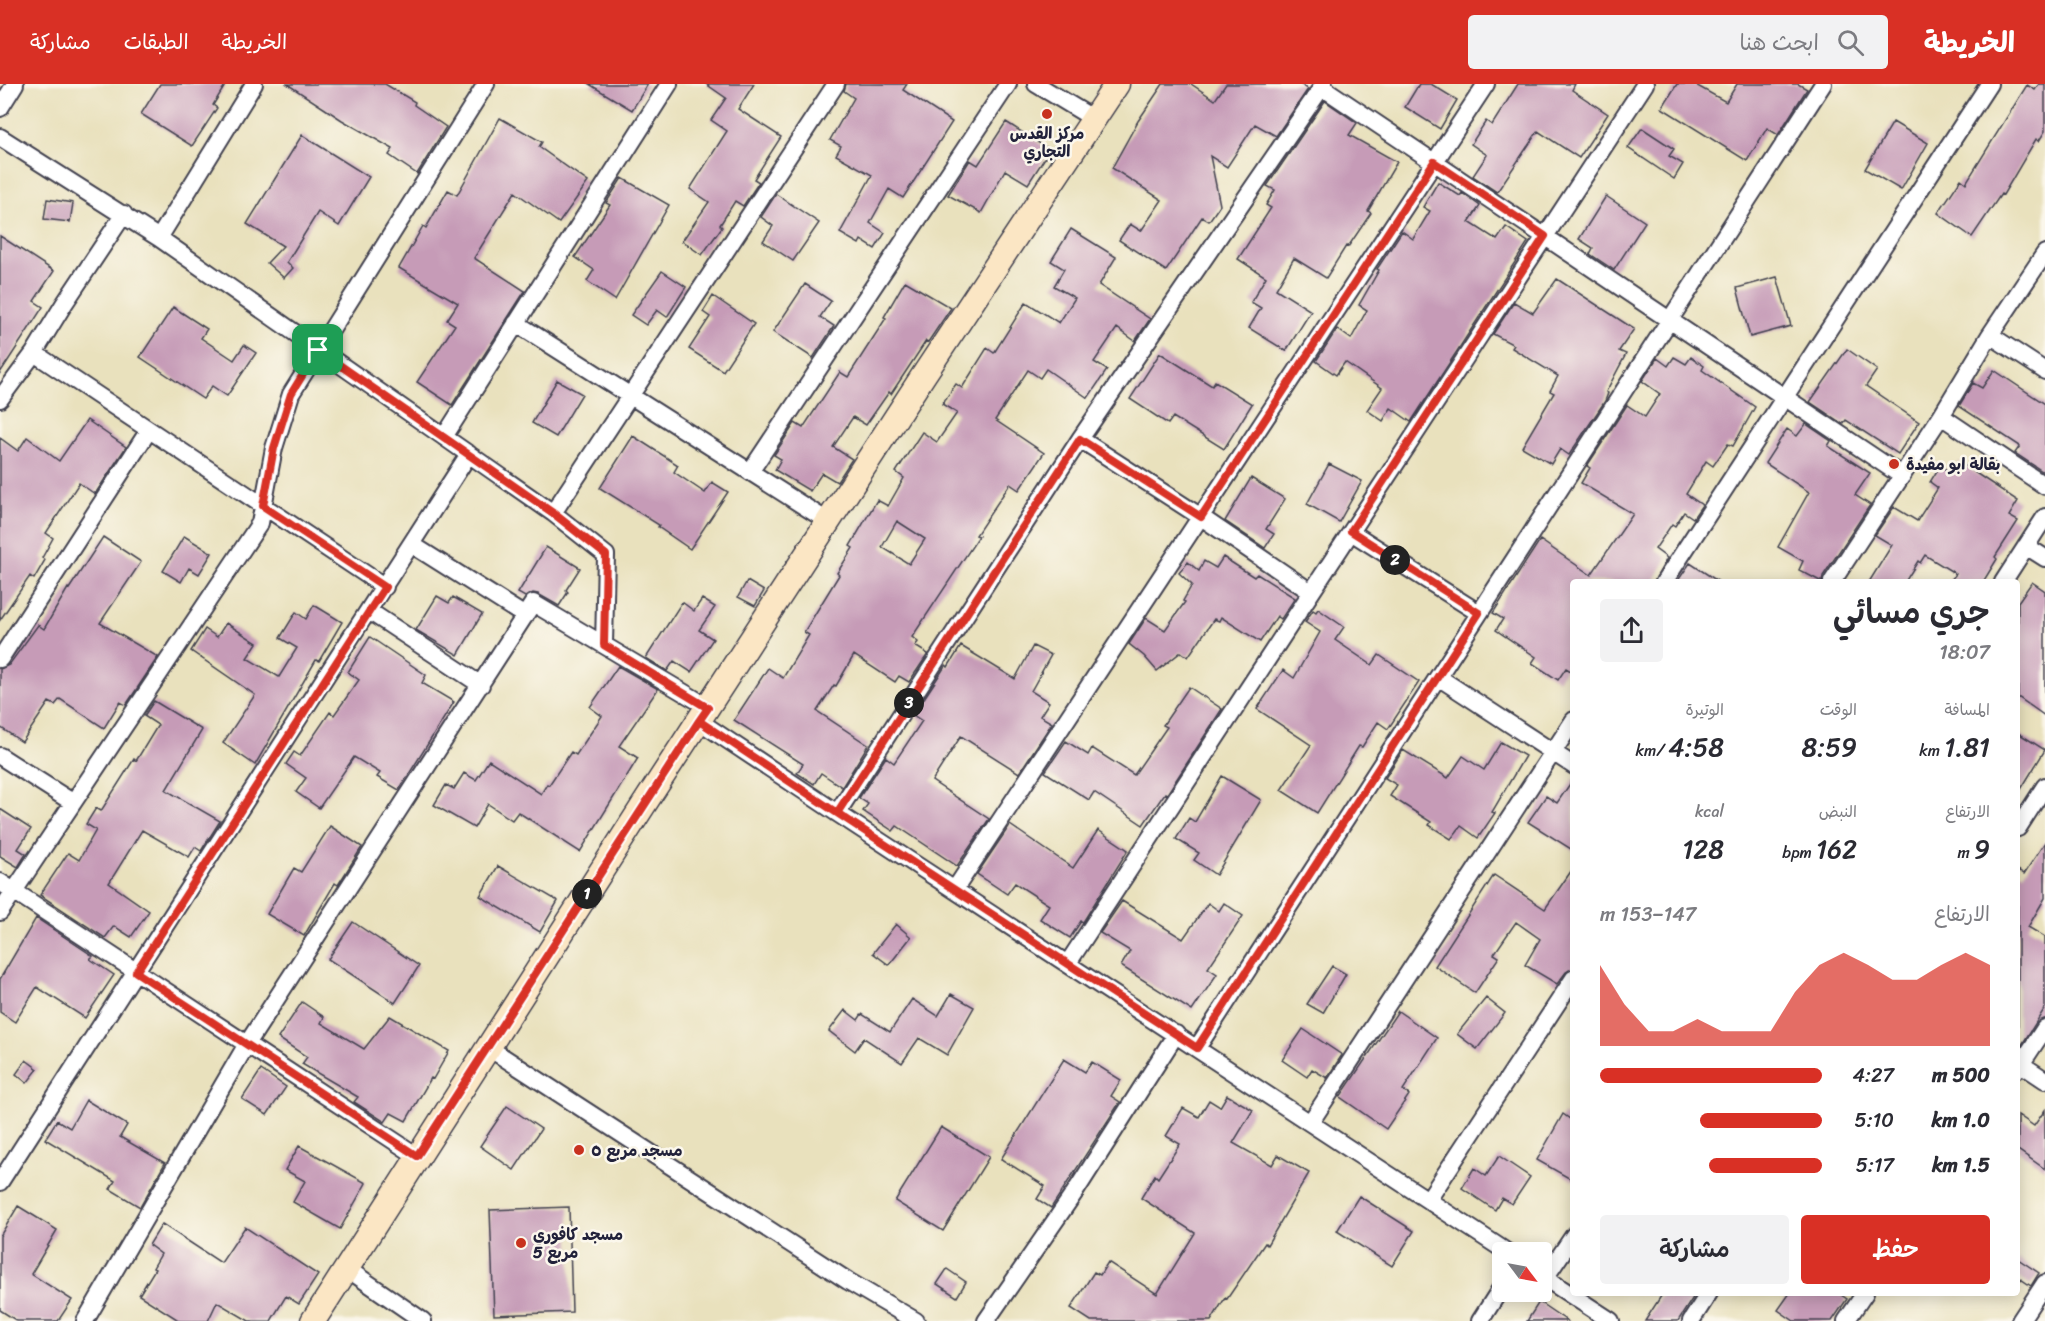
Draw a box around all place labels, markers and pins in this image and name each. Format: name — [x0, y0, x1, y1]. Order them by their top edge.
marker: مركز القدس التجاري — [1040, 107, 1054, 121]
place label: مركز القدس التجاري — [1010, 119, 1084, 166]
pin — [292, 324, 343, 375]
place label: بقالة ابو مفيدة — [1906, 450, 2001, 479]
marker: بقالة ابو مفيدة — [1887, 457, 1901, 471]
pin: 2 — [1380, 545, 1410, 575]
pin: 3 — [894, 688, 924, 718]
pin: 1 — [572, 879, 602, 909]
place label: مسجد مربع ٥ — [591, 1136, 682, 1165]
marker: مسجد مربع ٥ — [572, 1143, 586, 1157]
place label: مسجد كافوري مربع 5 — [533, 1220, 623, 1267]
marker: مسجد كافوري مربع 5 — [514, 1236, 528, 1250]

